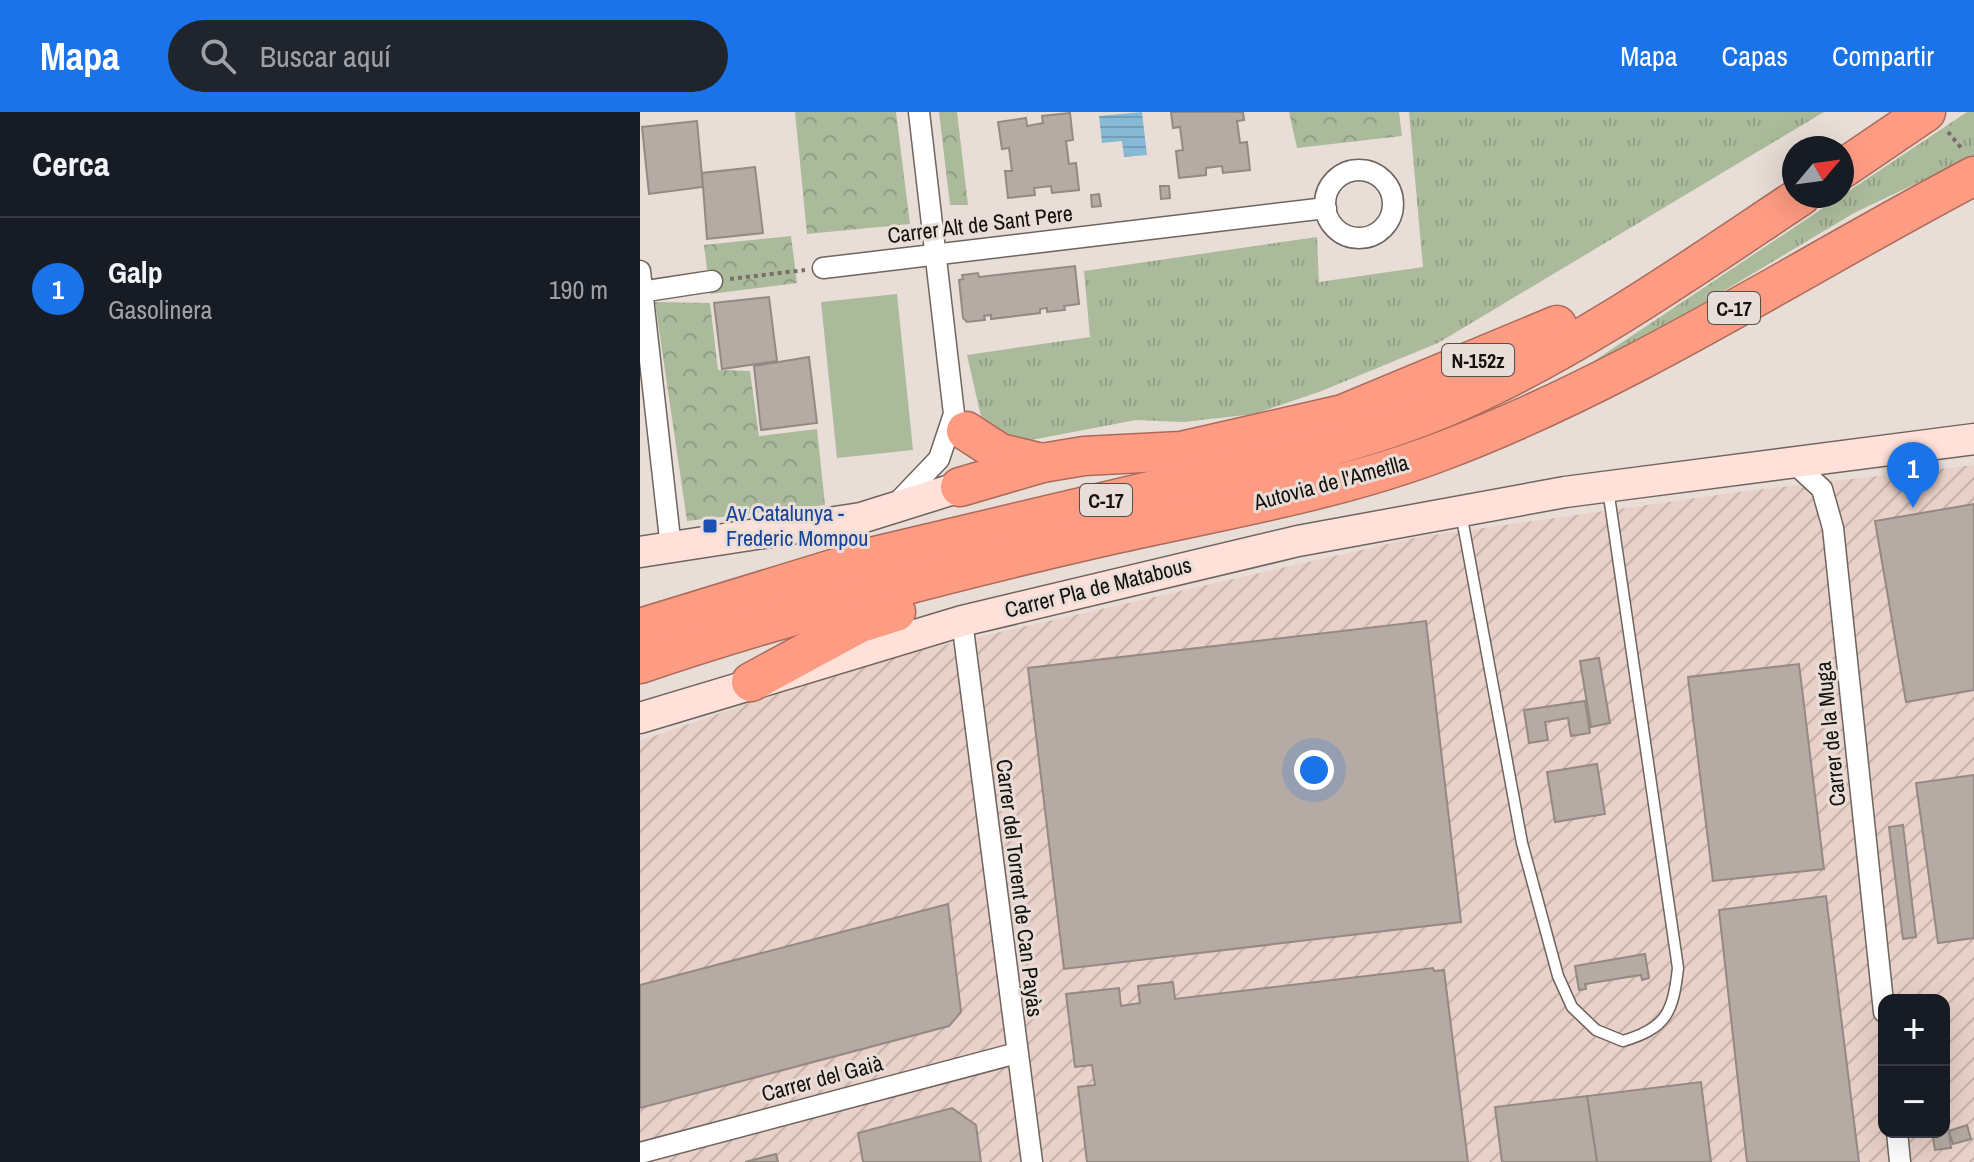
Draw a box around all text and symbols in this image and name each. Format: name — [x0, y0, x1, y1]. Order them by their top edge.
search box — [168, 20, 728, 92]
text: Mapa — [40, 31, 120, 82]
icon: search — [196, 34, 240, 78]
text: Buscar aquí — [260, 36, 391, 76]
text: Mapa — [1620, 37, 1678, 75]
text: Capas — [1722, 37, 1788, 75]
text: Compartir — [1832, 37, 1934, 75]
north arrow — [1782, 136, 1854, 208]
text: Cerca — [32, 141, 110, 187]
street label: Carrer Alt de Sant Pere — [886, 198, 1074, 250]
text: Galp — [108, 252, 163, 292]
text: 1 — [52, 272, 64, 307]
text: 190 m — [549, 272, 608, 307]
text: Gasolinera — [108, 292, 212, 327]
road number: C-17 — [1708, 292, 1760, 324]
road number: N-152z — [1442, 344, 1514, 376]
pin: 1 — [1887, 442, 1939, 508]
street label: Autovia de l'Ametlla — [1249, 447, 1412, 517]
road number: C-17 — [1080, 484, 1132, 516]
place label: Av Catalunya - Frederic Mompou — [725, 498, 868, 553]
marker: Av Catalunya - Frederic Mompou — [701, 517, 719, 535]
street label: Carrer Pla de Matabous — [1001, 549, 1195, 625]
street label: Carrer de la Muga — [1807, 660, 1853, 808]
your location — [1294, 750, 1334, 790]
street label: Carrer del Torrent de Can Payàs — [989, 757, 1051, 1019]
map controls — [1878, 994, 1950, 1138]
button: + — [1878, 994, 1950, 1066]
street label: Carrer del Gaià — [758, 1047, 886, 1109]
button: − — [1878, 1066, 1950, 1138]

